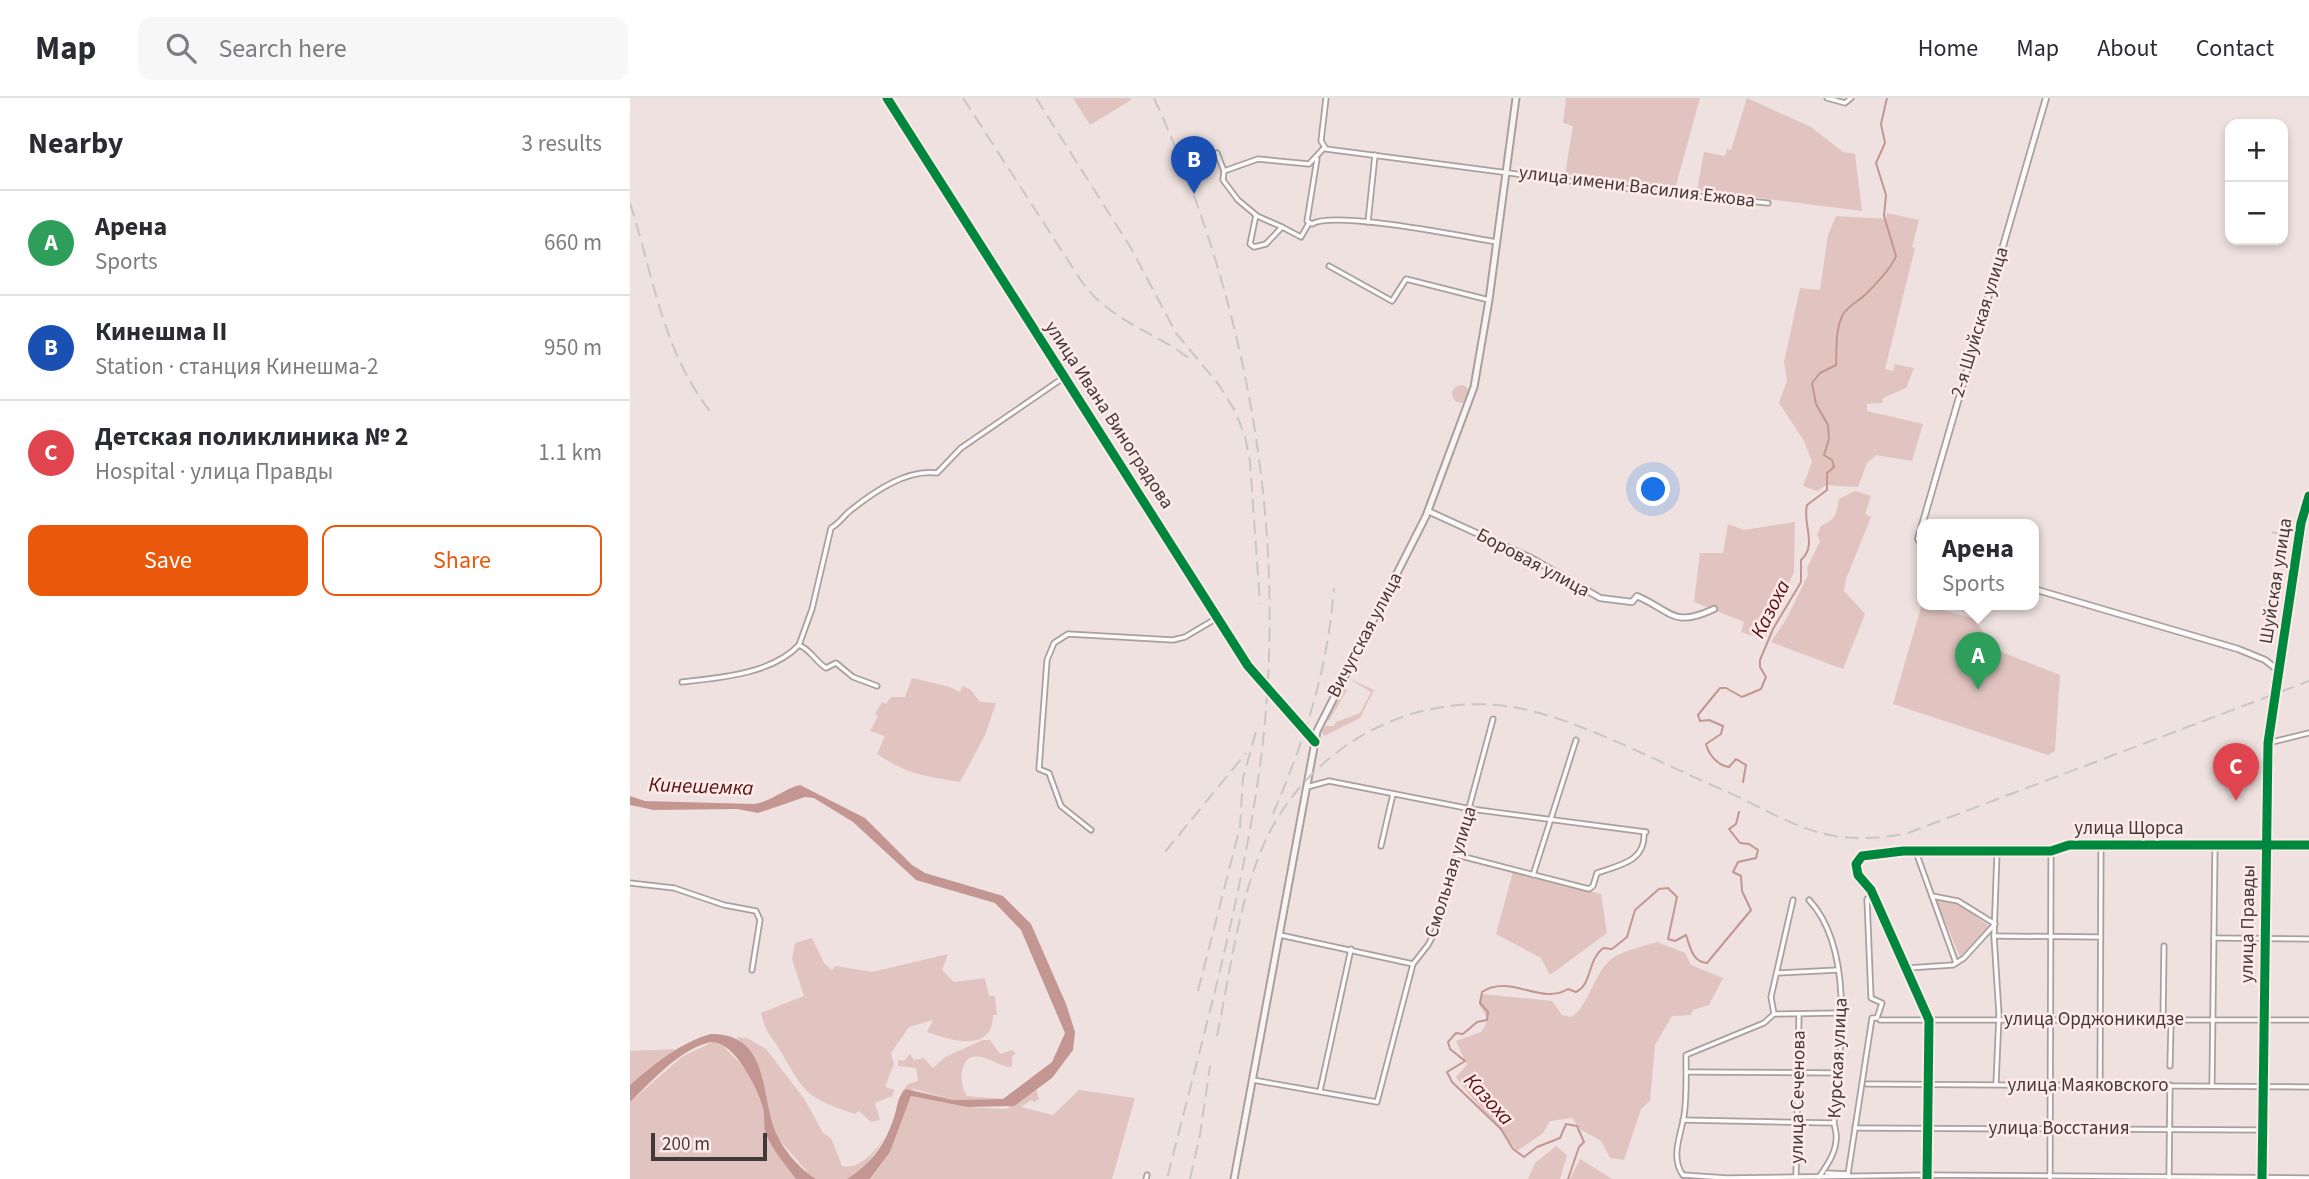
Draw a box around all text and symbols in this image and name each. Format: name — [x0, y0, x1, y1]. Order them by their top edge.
search box — [138, 17, 628, 80]
text: Map — [35, 25, 96, 72]
icon: search — [162, 29, 200, 67]
text: Search here — [218, 30, 347, 67]
text: Home — [1918, 31, 1978, 66]
text: Map — [2016, 31, 2059, 66]
text: About — [2097, 31, 2158, 66]
text: Contact — [2196, 31, 2274, 66]
map controls — [2225, 119, 2288, 245]
button: + — [2225, 119, 2288, 182]
text: Nearby — [28, 122, 123, 165]
text: 3 results — [522, 127, 602, 160]
pin: B — [1171, 136, 1217, 194]
street label: улица имени Василия Ежова — [1517, 159, 1757, 215]
button: − — [2225, 182, 2288, 245]
text: Арена — [95, 208, 167, 245]
text: A — [44, 226, 58, 259]
text: 660 m — [544, 226, 602, 259]
street label: 2-я Шуйская улица — [1944, 244, 2016, 400]
text: Sports — [95, 245, 158, 278]
text: Кинешма II — [95, 313, 227, 350]
street label: улица Ивана Виноградова — [1038, 316, 1180, 514]
text: B — [44, 331, 58, 364]
text: 950 m — [544, 331, 602, 364]
text: Station · станция Кинешма-2 — [95, 350, 378, 383]
text: Детская поликлиника № 2 — [95, 418, 409, 455]
text: C — [44, 436, 58, 469]
text: 1.1 km — [538, 436, 602, 469]
text: Hospital · улица Правды — [95, 455, 333, 488]
your location — [1636, 472, 1670, 506]
street label: Шуйская улица — [2253, 516, 2299, 646]
popup — [1917, 519, 2039, 610]
street label: Боровая улица — [1472, 522, 1594, 604]
button: Save — [28, 525, 308, 596]
button: Share — [322, 525, 602, 596]
text: Арена — [1942, 530, 2014, 567]
text: Sports — [1942, 567, 2005, 600]
street label: Вичугская улица — [1321, 568, 1409, 702]
water label: Казоха — [1743, 575, 1797, 643]
pin: A — [1955, 632, 2001, 690]
pin: C — [2213, 743, 2259, 801]
water label: Кинешемка — [648, 769, 754, 803]
street label: Смольная улица — [1418, 803, 1484, 941]
street label: улица Щорса — [2074, 815, 2184, 842]
street label: улица Правды — [2233, 865, 2263, 983]
street label: Курская улица — [1821, 997, 1855, 1119]
street label: улица Орджоникидзе — [2004, 1006, 2184, 1033]
street label: улица Сеченова — [1783, 1030, 1813, 1164]
water label: Казоха — [1457, 1066, 1521, 1132]
street label: улица Маяковского — [2007, 1072, 2169, 1099]
street label: улица Восстания — [1989, 1115, 2129, 1142]
scale bar — [651, 1130, 766, 1162]
text: 200 m — [662, 1131, 710, 1158]

